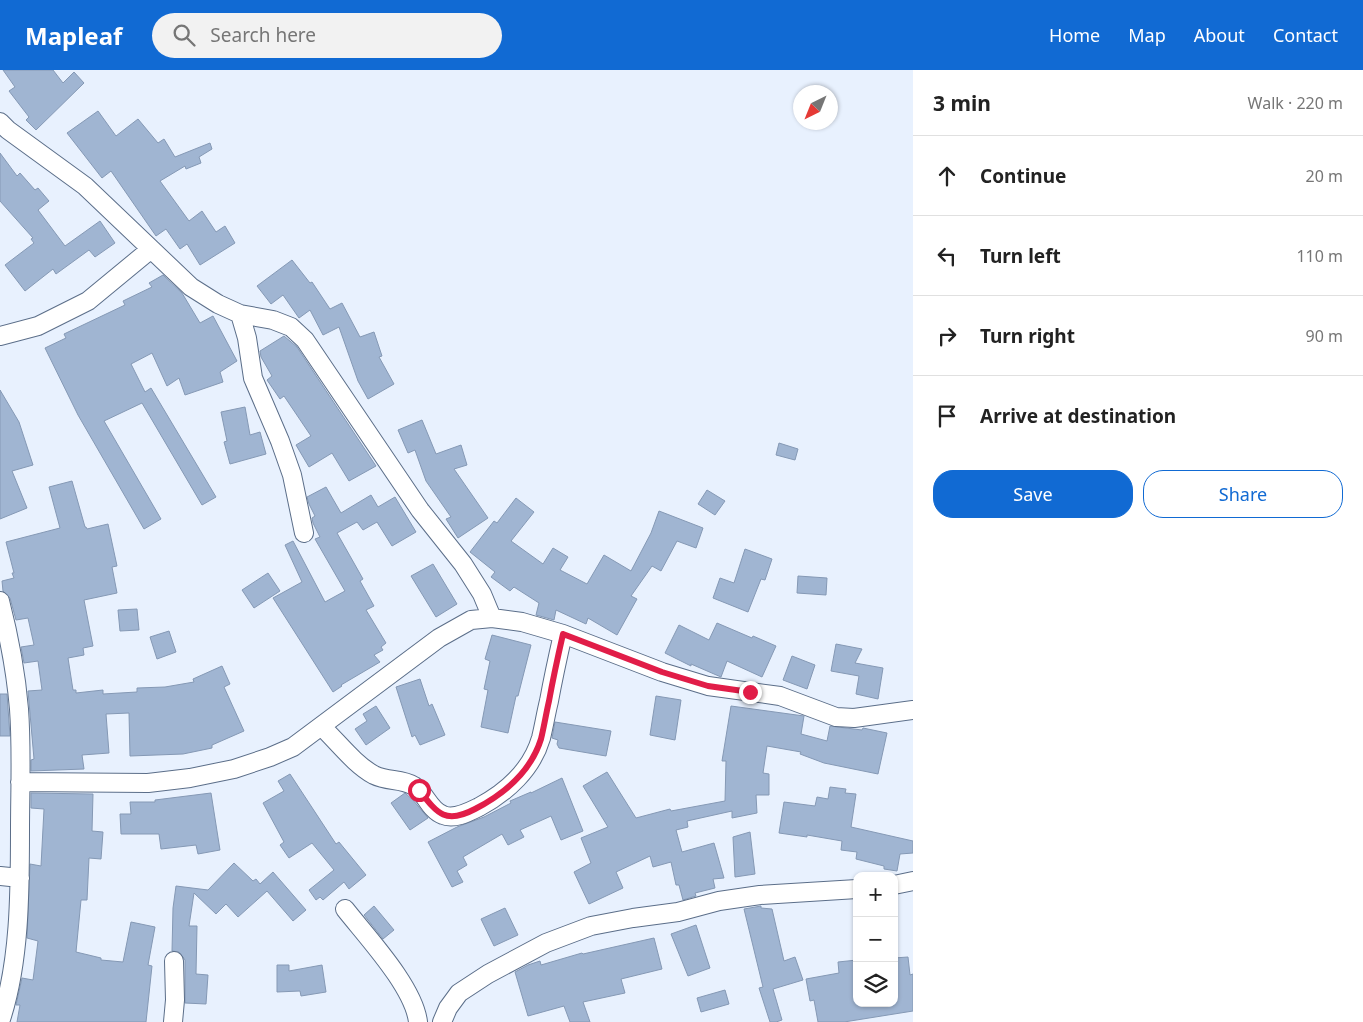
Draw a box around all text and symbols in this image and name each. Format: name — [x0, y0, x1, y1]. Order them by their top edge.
search box — [152, 13, 502, 58]
text: Mapleaf — [25, 19, 122, 52]
icon: search — [170, 21, 198, 49]
text: Search here — [210, 22, 316, 48]
text: Home — [1049, 23, 1100, 47]
text: Map — [1128, 23, 1166, 47]
text: About — [1194, 23, 1245, 47]
text: Contact — [1273, 23, 1338, 47]
north arrow — [793, 85, 838, 130]
text: 3 min — [933, 89, 991, 117]
text: Walk · 220 m — [1248, 92, 1343, 114]
icon: ahead — [933, 162, 961, 190]
text: Continue — [980, 163, 1066, 189]
text: 20 m — [1306, 165, 1343, 187]
icon: left — [933, 242, 961, 270]
text: Turn left — [980, 243, 1061, 269]
text: 110 m — [1296, 245, 1343, 267]
icon: right — [933, 322, 961, 350]
text: Turn right — [980, 323, 1075, 349]
text: 90 m — [1306, 325, 1343, 347]
icon: arrive — [933, 402, 961, 430]
text: Arrive at destination — [980, 403, 1176, 429]
button: Save — [933, 470, 1133, 518]
button: Share — [1143, 470, 1343, 518]
route end — [739, 681, 762, 704]
route start — [408, 779, 431, 802]
map controls — [853, 872, 898, 1007]
button: + — [853, 872, 898, 917]
button: − — [853, 917, 898, 962]
button: layers — [853, 962, 898, 1007]

